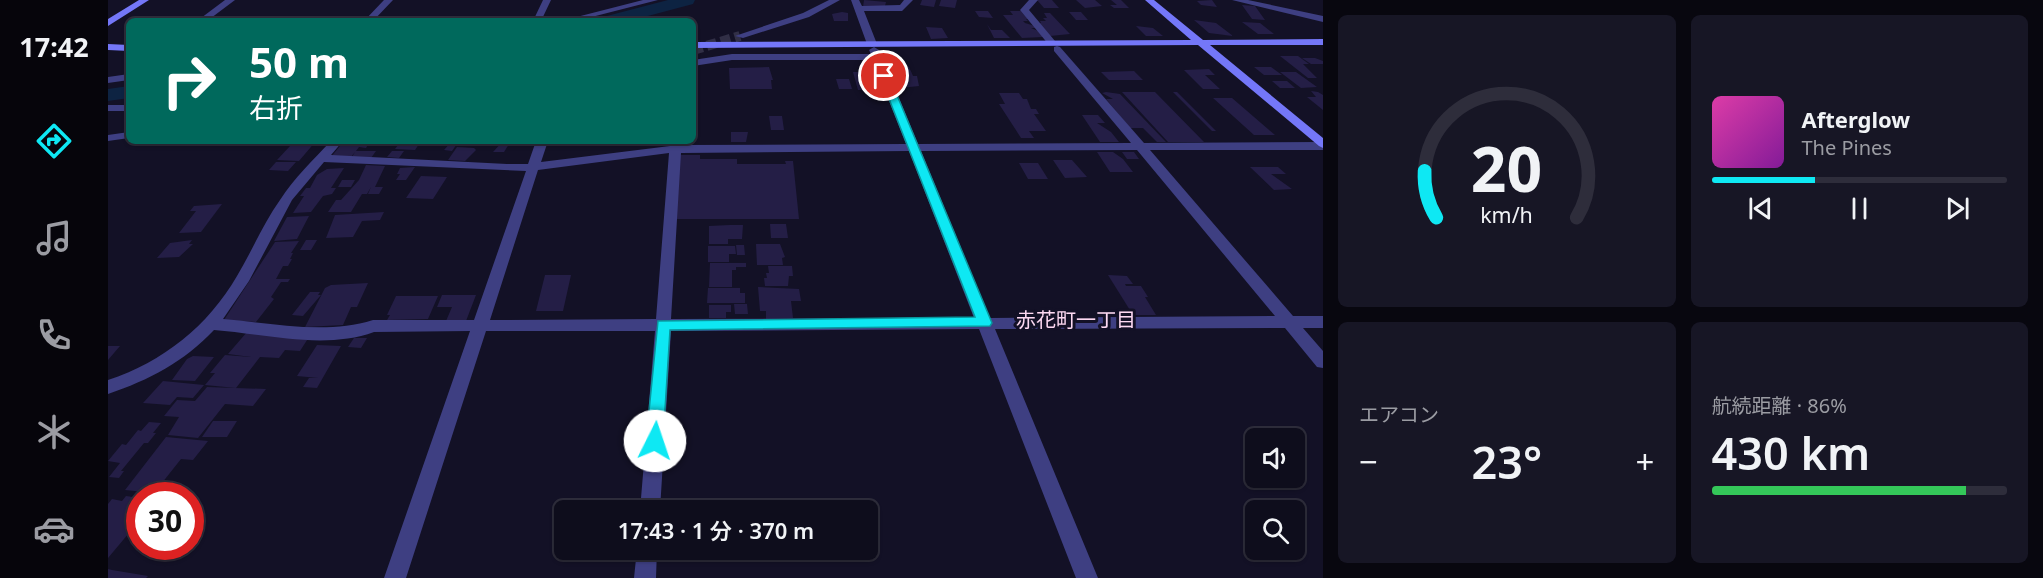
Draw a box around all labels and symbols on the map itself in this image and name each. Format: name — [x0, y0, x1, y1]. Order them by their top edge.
pin — [858, 50, 909, 101]
district label: 赤花町一丁目 — [1016, 306, 1136, 333]
position arrow — [623, 409, 687, 473]
speed limit sign: 30 — [126, 482, 204, 560]

